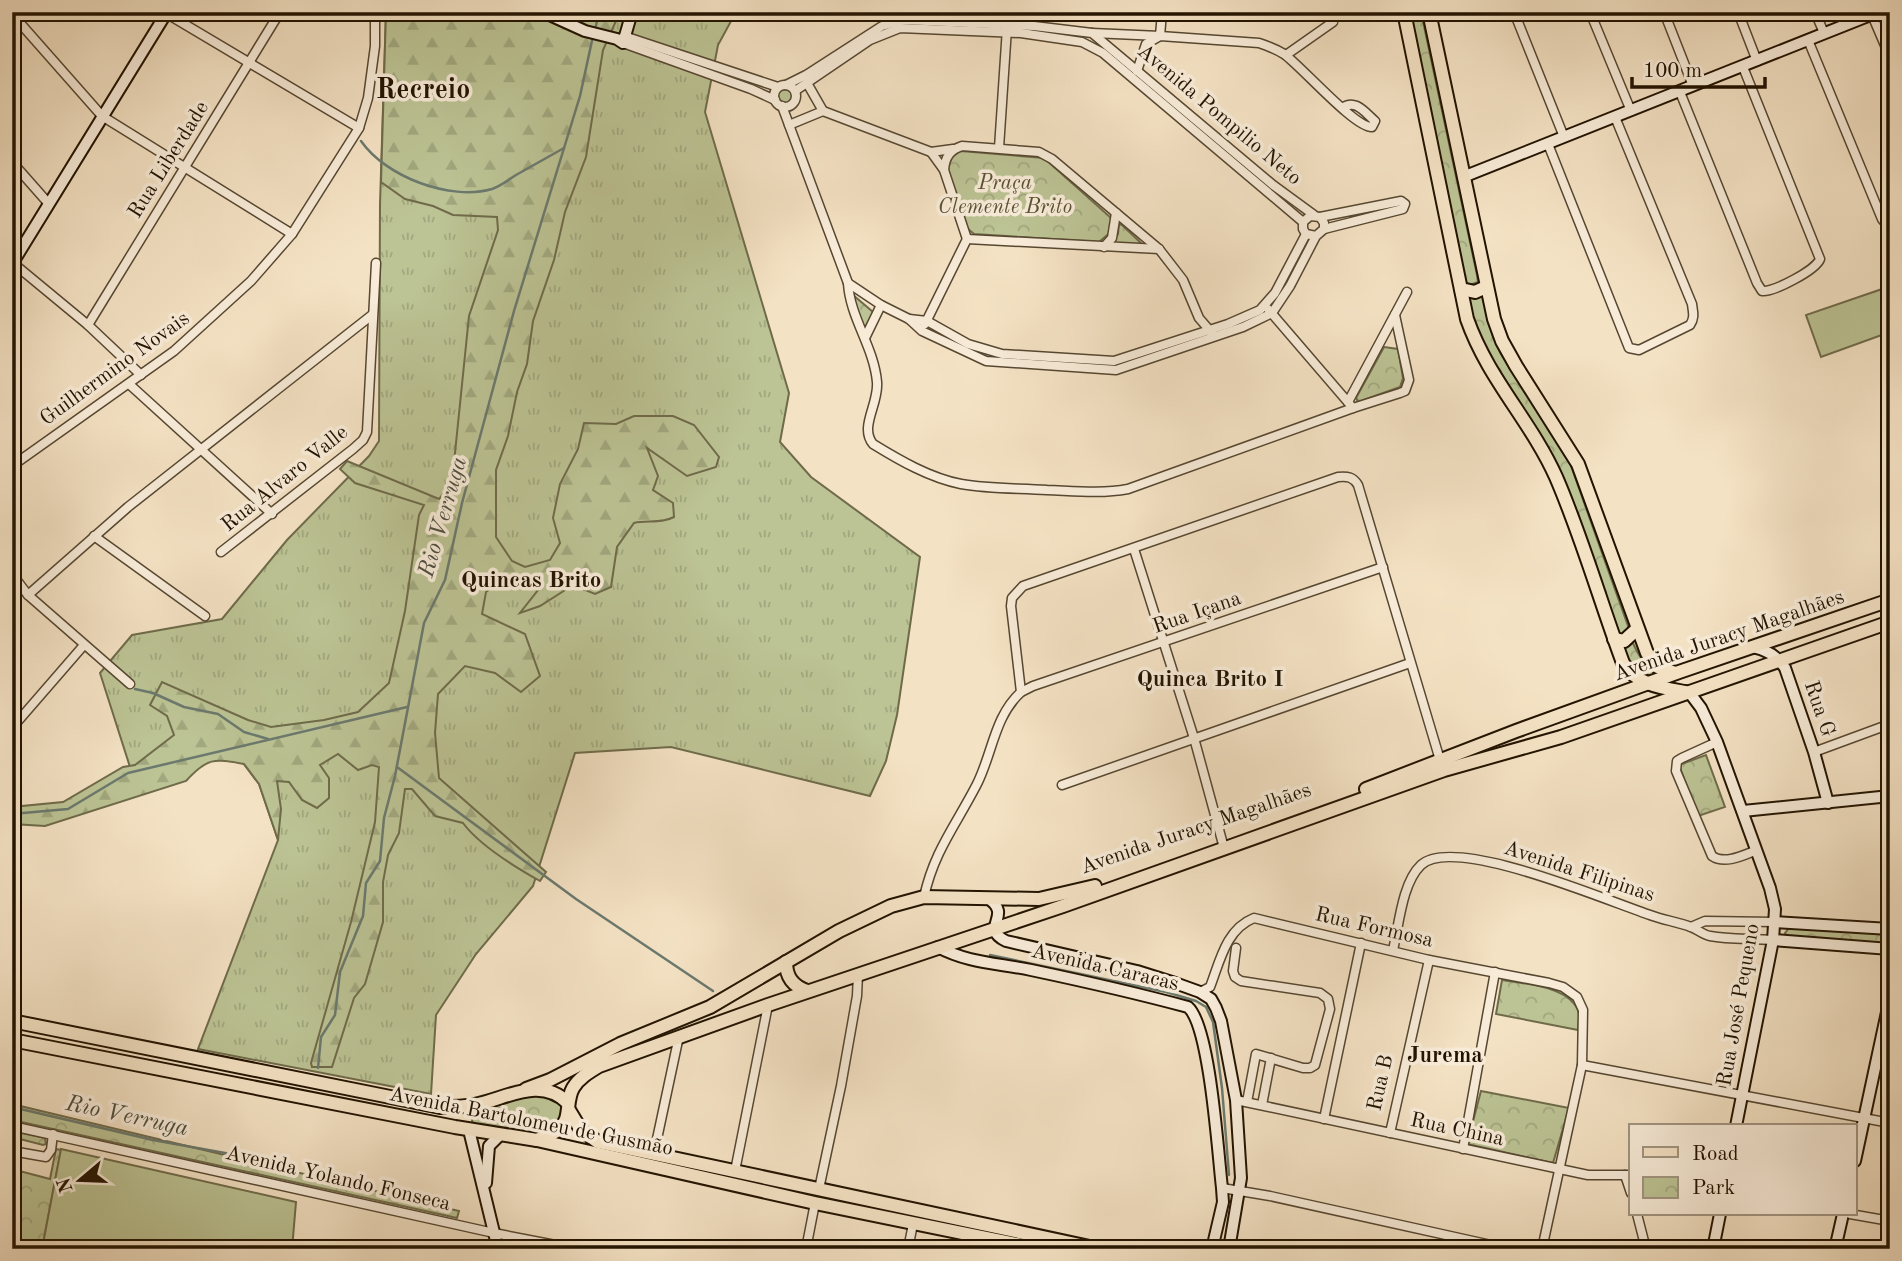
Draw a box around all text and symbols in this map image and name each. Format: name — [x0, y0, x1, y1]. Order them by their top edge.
street label: Avenida Pompilio Neto — [1133, 41, 1305, 189]
scale bar — [1632, 46, 1766, 90]
text: 100 m — [1643, 61, 1702, 82]
district label: Recreio — [376, 77, 470, 105]
street label: Rua Liberdade — [125, 98, 213, 222]
park label: Praça Clemente Brito — [938, 173, 1072, 218]
street label: Guilhermino Novais — [37, 308, 193, 430]
street label: Rua Alvaro Valle — [218, 422, 352, 536]
water label: Rio Verruga — [415, 454, 472, 581]
district label: Quincas Brito — [461, 569, 601, 592]
street label: Avenida Juracy Magalhães — [1611, 587, 1847, 685]
street label: Rua Içana — [1150, 588, 1244, 638]
district label: Quinca Brito I — [1136, 668, 1284, 691]
street label: Rua G — [1800, 678, 1838, 740]
street label: Avenida Juracy Magalhães — [1078, 780, 1314, 878]
street label: Avenida Filipinas — [1501, 838, 1657, 906]
street label: Rua Formosa — [1313, 904, 1435, 952]
street label: Rua José Pequeno — [1714, 922, 1764, 1088]
street label: Avenida Caracas — [1029, 941, 1181, 995]
district label: Jurema — [1407, 1044, 1483, 1067]
street label: Rua B — [1364, 1053, 1398, 1113]
street label: Avenida Bartolomeu de Gusmão — [387, 1084, 675, 1160]
water label: Rio Verruga — [63, 1092, 190, 1141]
street label: Rua China — [1408, 1110, 1506, 1150]
legend — [1629, 1124, 1856, 1216]
street label: Avenida Yolando Fonseca — [223, 1143, 453, 1215]
text: Road — [1692, 1144, 1739, 1165]
north arrow — [46, 1146, 116, 1216]
text: N — [55, 1174, 78, 1195]
text: Park — [1692, 1178, 1735, 1199]

